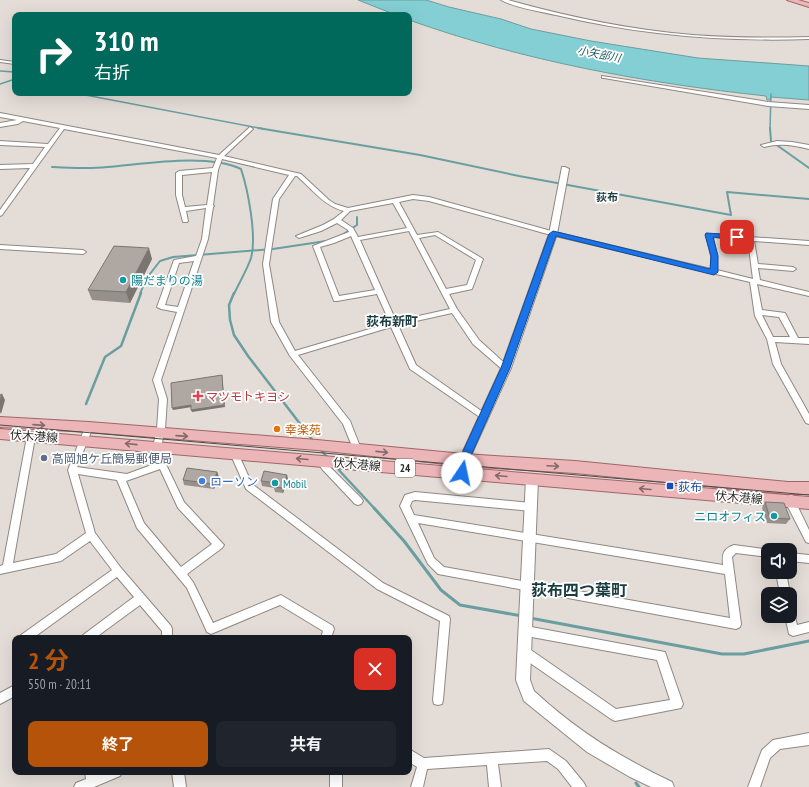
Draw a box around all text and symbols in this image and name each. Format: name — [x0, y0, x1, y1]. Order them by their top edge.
text: 310 m — [94, 22, 158, 59]
icon: right — [28, 28, 80, 80]
water label: 小矢部川 — [576, 43, 623, 65]
text: 右折 — [94, 61, 130, 84]
district label: 荻布 — [596, 190, 618, 204]
pin — [720, 220, 754, 254]
icon: arrive — [726, 226, 748, 248]
place label: 陽だまりの湯 — [131, 273, 203, 288]
marker: 陽だまりの湯 — [118, 275, 128, 285]
district label: 荻布新町 — [366, 313, 418, 330]
place label: マツモトキヨシ — [206, 389, 290, 404]
marker: マツモトキヨシ — [193, 391, 203, 401]
one-way arrow — [32, 421, 45, 428]
place label: 幸楽苑 — [285, 422, 321, 437]
marker: 幸楽苑 — [272, 424, 282, 434]
street label: 伏木港線 — [10, 427, 58, 445]
one-way arrow — [175, 432, 188, 439]
one-way arrow — [124, 441, 137, 448]
one-way arrow — [375, 448, 388, 455]
place label: 高岡旭ケ丘簡易郵便局 — [52, 451, 172, 466]
position arrow — [441, 452, 483, 494]
marker: 高岡旭ケ丘簡易郵便局 — [39, 453, 49, 463]
street label: 伏木港線 — [332, 454, 382, 474]
one-way arrow — [296, 455, 309, 463]
road number: 24 — [395, 459, 415, 477]
one-way arrow — [546, 462, 559, 469]
one-way arrow — [495, 473, 508, 480]
place label: ローソン — [210, 474, 258, 489]
marker: ローソン — [197, 476, 207, 486]
place label: Mobil — [283, 476, 307, 491]
marker: Mobil — [270, 478, 280, 488]
place label: 荻布 — [678, 479, 702, 494]
marker: 荻布 — [665, 481, 675, 491]
one-way arrow — [639, 485, 652, 492]
street label: 伏木港線 — [714, 487, 764, 507]
place label: ニロオフィス — [694, 509, 766, 524]
marker: ニロオフィス — [769, 511, 779, 521]
map controls — [761, 543, 797, 623]
button: sound — [761, 543, 797, 579]
district label: 荻布四つ葉町 — [531, 580, 627, 600]
button: layers — [761, 587, 797, 623]
text: 2 分 — [28, 645, 68, 676]
button: close — [354, 648, 396, 690]
text: 550 m · 20:11 — [28, 676, 91, 693]
button: 終了 — [28, 721, 208, 767]
button: 共有 — [216, 721, 396, 767]

